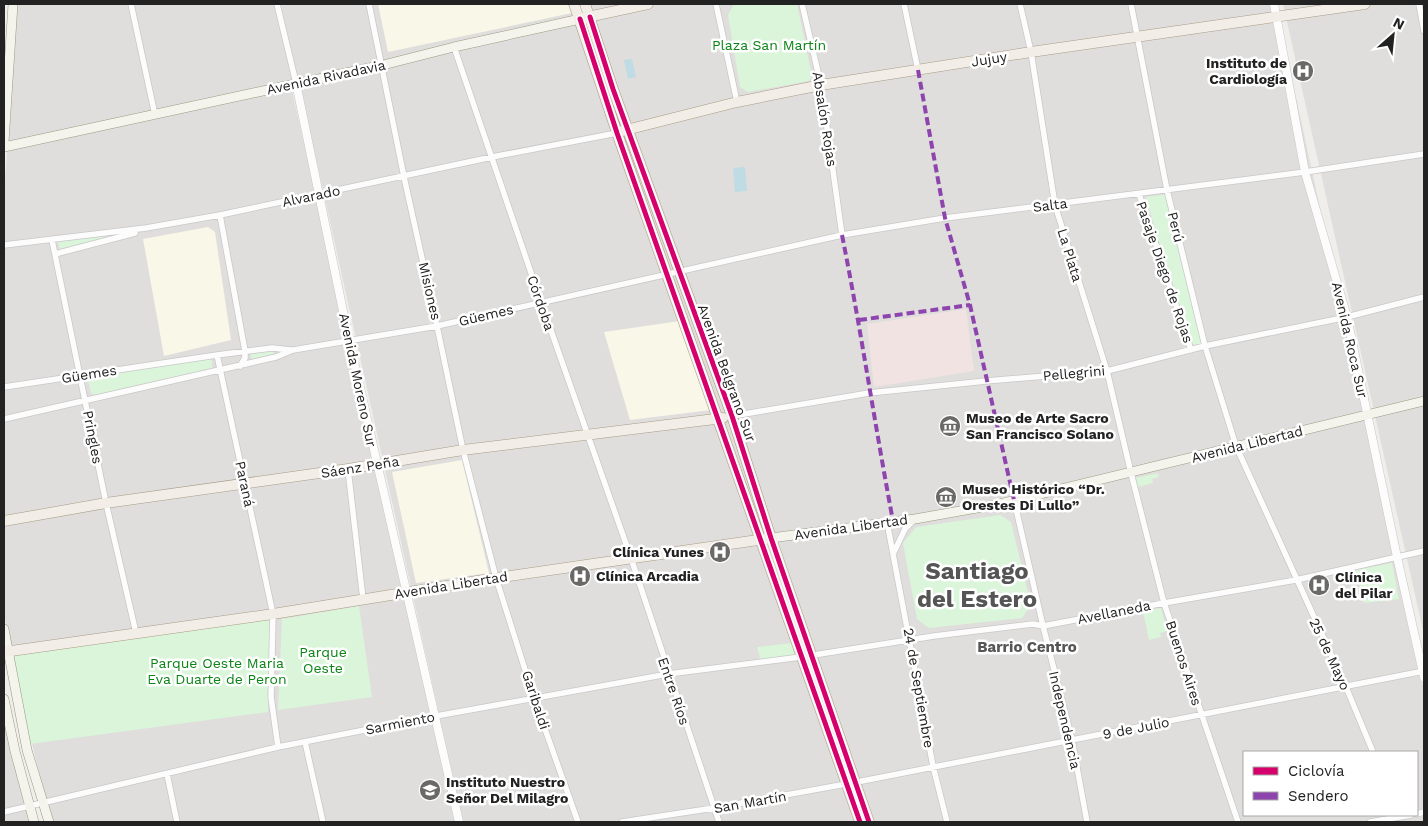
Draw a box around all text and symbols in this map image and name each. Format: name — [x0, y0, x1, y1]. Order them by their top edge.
north arrow — [1368, 10, 1418, 60]
text: N — [1391, 14, 1407, 33]
park label: Plaza San Martín — [712, 37, 826, 53]
street label: Jujuy — [970, 48, 1009, 70]
place label: Instituto de Cardiología — [1206, 55, 1288, 87]
street label: Avenida Rivadavia — [265, 57, 387, 97]
hospital icon: Instituto de Cardiología — [1291, 59, 1315, 83]
street label: Absalón Rojas — [810, 70, 840, 168]
street label: Alvarado — [281, 182, 341, 210]
street label: Salta — [1032, 195, 1068, 215]
street label: Pasaje Diego de Rojas — [1133, 199, 1197, 345]
street label: Perú — [1165, 210, 1187, 244]
street label: La Plata — [1054, 226, 1086, 284]
street label: Misiones — [416, 260, 444, 322]
street label: Córdoba — [524, 273, 558, 333]
street label: Avenida Roca Sur — [1329, 280, 1371, 400]
street label: Güemes — [457, 301, 515, 329]
street label: Avenida Belgrano Sur — [695, 302, 759, 444]
street label: Avenida Moreno Sur — [336, 312, 380, 449]
street label: Güemes — [60, 362, 118, 386]
street label: Pellegrini — [1042, 362, 1106, 384]
street label: Pringles — [80, 409, 106, 465]
place label: Museo de Arte Sacro San Francisco Solano — [966, 410, 1114, 442]
museum icon: Museo de Arte Sacro San Francisco Solano — [938, 414, 962, 438]
street label: Avenida Libertad — [1190, 422, 1304, 466]
street label: Sáenz Peña — [320, 453, 400, 481]
street label: Paraná — [232, 460, 258, 508]
place label: Museo Histórico “Dr. Orestes Di Lullo” — [962, 481, 1105, 513]
museum icon: Museo Histórico “Dr. Orestes Di Lullo” — [934, 485, 958, 509]
street label: Avenida Libertad — [793, 511, 909, 543]
hospital icon: Clínica Yunes — [708, 540, 732, 564]
place label: Clínica Yunes — [612, 544, 705, 560]
district label: Santiago del Estero — [917, 557, 1037, 613]
hospital icon: Clínica Arcadia — [568, 564, 592, 588]
street label: Avenida Libertad — [393, 568, 509, 602]
place label: Clínica Arcadia — [596, 568, 700, 584]
place label: Clínica del Pilar — [1335, 569, 1393, 601]
hospital icon: Clínica del Pilar — [1307, 573, 1331, 597]
street label: Avellaneda — [1076, 597, 1152, 627]
street label: 25 de Mayo — [1306, 615, 1354, 693]
street label: Buenos Aires — [1163, 618, 1205, 708]
street label: 24 de Septiembre — [901, 627, 937, 749]
district label: Barrio Centro — [977, 638, 1077, 656]
park label: Parque Oeste — [299, 644, 347, 676]
park label: Parque Oeste Maria Eva Duarte de Peron — [147, 655, 287, 687]
street label: Entre Ríos — [655, 655, 693, 727]
street label: Garibaldi — [519, 669, 553, 731]
street label: Independencia — [1046, 669, 1084, 771]
street label: Sarmiento — [364, 708, 436, 738]
street label: 9 de Julio — [1101, 714, 1171, 742]
legend — [1243, 751, 1418, 816]
text: Ciclovía — [1288, 762, 1345, 780]
place label: Instituto Nuestro Señor Del Milagro — [446, 774, 568, 806]
school or university icon: Instituto Nuestro Señor Del Milagro — [418, 778, 442, 802]
text: Sendero — [1288, 787, 1349, 805]
street label: San Martín — [712, 788, 788, 816]

